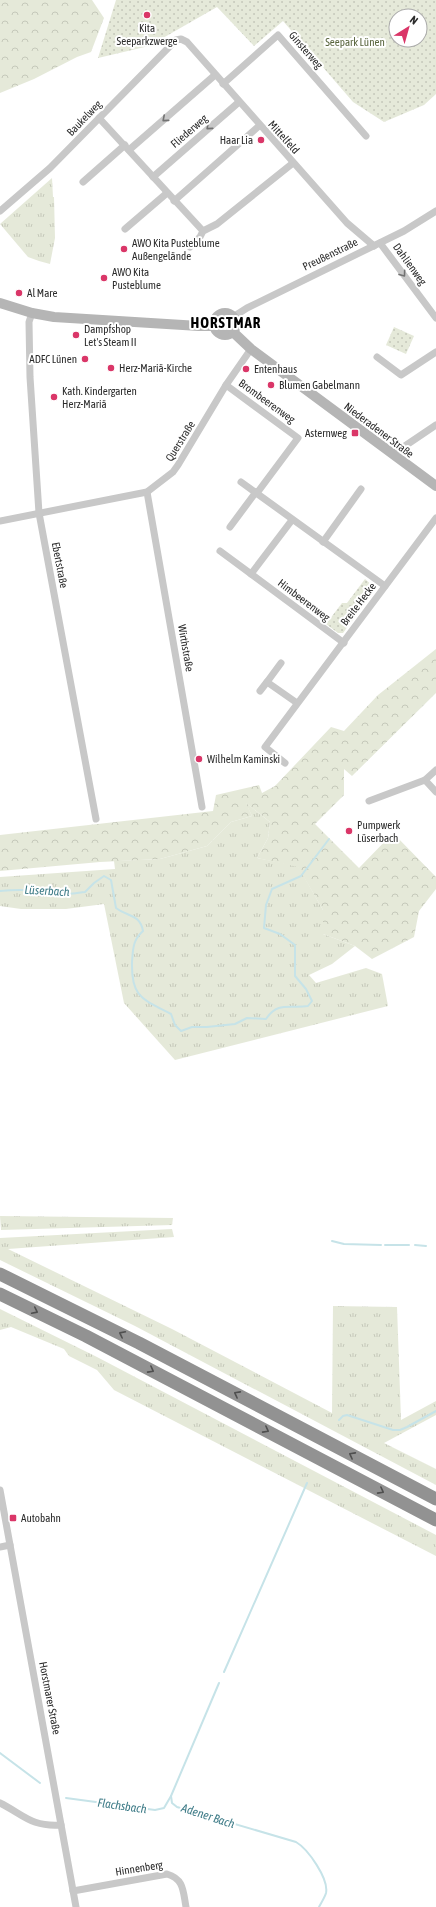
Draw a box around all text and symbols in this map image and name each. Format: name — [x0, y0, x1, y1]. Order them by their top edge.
north arrow — [388, 8, 428, 48]
marker: Kita Seeparkzwerge — [142, 10, 152, 20]
text: N — [408, 13, 420, 27]
place label: Kita Seeparkzwerge — [117, 22, 177, 47]
street label: Ginsterweg — [287, 29, 325, 71]
park label: Seepark Lünen — [325, 36, 385, 48]
street label: Baukelweg — [64, 98, 104, 138]
street label: Fliederweg — [168, 112, 210, 150]
one-way arrow — [162, 114, 169, 121]
street label: Mittelfeld — [266, 118, 302, 156]
one-way arrow — [207, 123, 214, 130]
place label: Haar Lia — [220, 134, 253, 146]
marker: Haar Lia — [256, 135, 266, 145]
street label: Preußenstraße — [300, 235, 360, 272]
place label: AWO Kita Pusteblume Außengelände — [132, 237, 220, 262]
street label: Dahlienweg — [391, 241, 429, 287]
marker: AWO Kita Pusteblume Außengelände — [119, 244, 129, 254]
place label: AWO Kita Pusteblume — [112, 266, 161, 291]
one-way arrow — [398, 270, 406, 277]
marker: AWO Kita Pusteblume — [99, 273, 109, 283]
place label: Al Mare — [27, 287, 58, 299]
marker: Al Mare — [14, 288, 24, 298]
district label: HORSTMAR — [191, 314, 261, 331]
place label: Dampfshop Let's Steam II — [84, 323, 136, 348]
marker: Dampfshop Let's Steam II — [71, 330, 81, 340]
place label: ADFC Lünen — [29, 353, 77, 365]
marker: ADFC Lünen — [80, 354, 90, 364]
place label: Herz-Mariä-Kirche — [119, 362, 192, 374]
marker: Herz-Mariä-Kirche — [106, 363, 116, 373]
place label: Entenhaus — [254, 363, 297, 375]
marker: Entenhaus — [241, 364, 251, 374]
street label: Brombeerenweg — [237, 377, 298, 426]
place label: Blumen Gabelmann — [279, 379, 360, 391]
marker: Blumen Gabelmann — [266, 380, 276, 390]
place label: Kath. Kindergarten Herz-Mariä — [62, 385, 137, 410]
marker: Kath. Kindergarten Herz-Mariä — [49, 392, 59, 402]
street label: Niederadener Straße — [342, 400, 416, 460]
street label: Querstraße — [163, 419, 197, 463]
place label: Asternweg — [305, 427, 347, 439]
marker: Asternweg — [350, 428, 360, 438]
street label: Ebertstraße — [50, 541, 70, 589]
street label: Himbeerenweg — [276, 577, 332, 624]
street label: Breite Hecke — [338, 580, 378, 628]
street label: Wirthstraße — [176, 624, 196, 672]
place label: Wilhelm Kaminski — [207, 753, 280, 765]
marker: Wilhelm Kaminski — [194, 754, 204, 764]
place label: Pumpwerk Lüserbach — [357, 819, 400, 844]
marker: Pumpwerk Lüserbach — [344, 826, 354, 836]
water label: Lüserbach — [24, 883, 70, 899]
one-way arrow — [31, 1306, 38, 1314]
one-way arrow — [119, 1331, 126, 1339]
one-way arrow — [147, 1365, 154, 1372]
one-way arrow — [234, 1391, 241, 1399]
one-way arrow — [262, 1425, 269, 1433]
one-way arrow — [349, 1452, 356, 1459]
one-way arrow — [377, 1486, 384, 1493]
place label: Autobahn — [21, 1512, 61, 1524]
marker: Autobahn — [8, 1513, 18, 1523]
street label: Horstmarer Straße — [37, 1661, 63, 1735]
water label: Flachsbach — [97, 1796, 148, 1816]
water label: Adener Bach — [179, 1801, 236, 1831]
street label: Hinnenberg — [114, 1858, 164, 1878]

